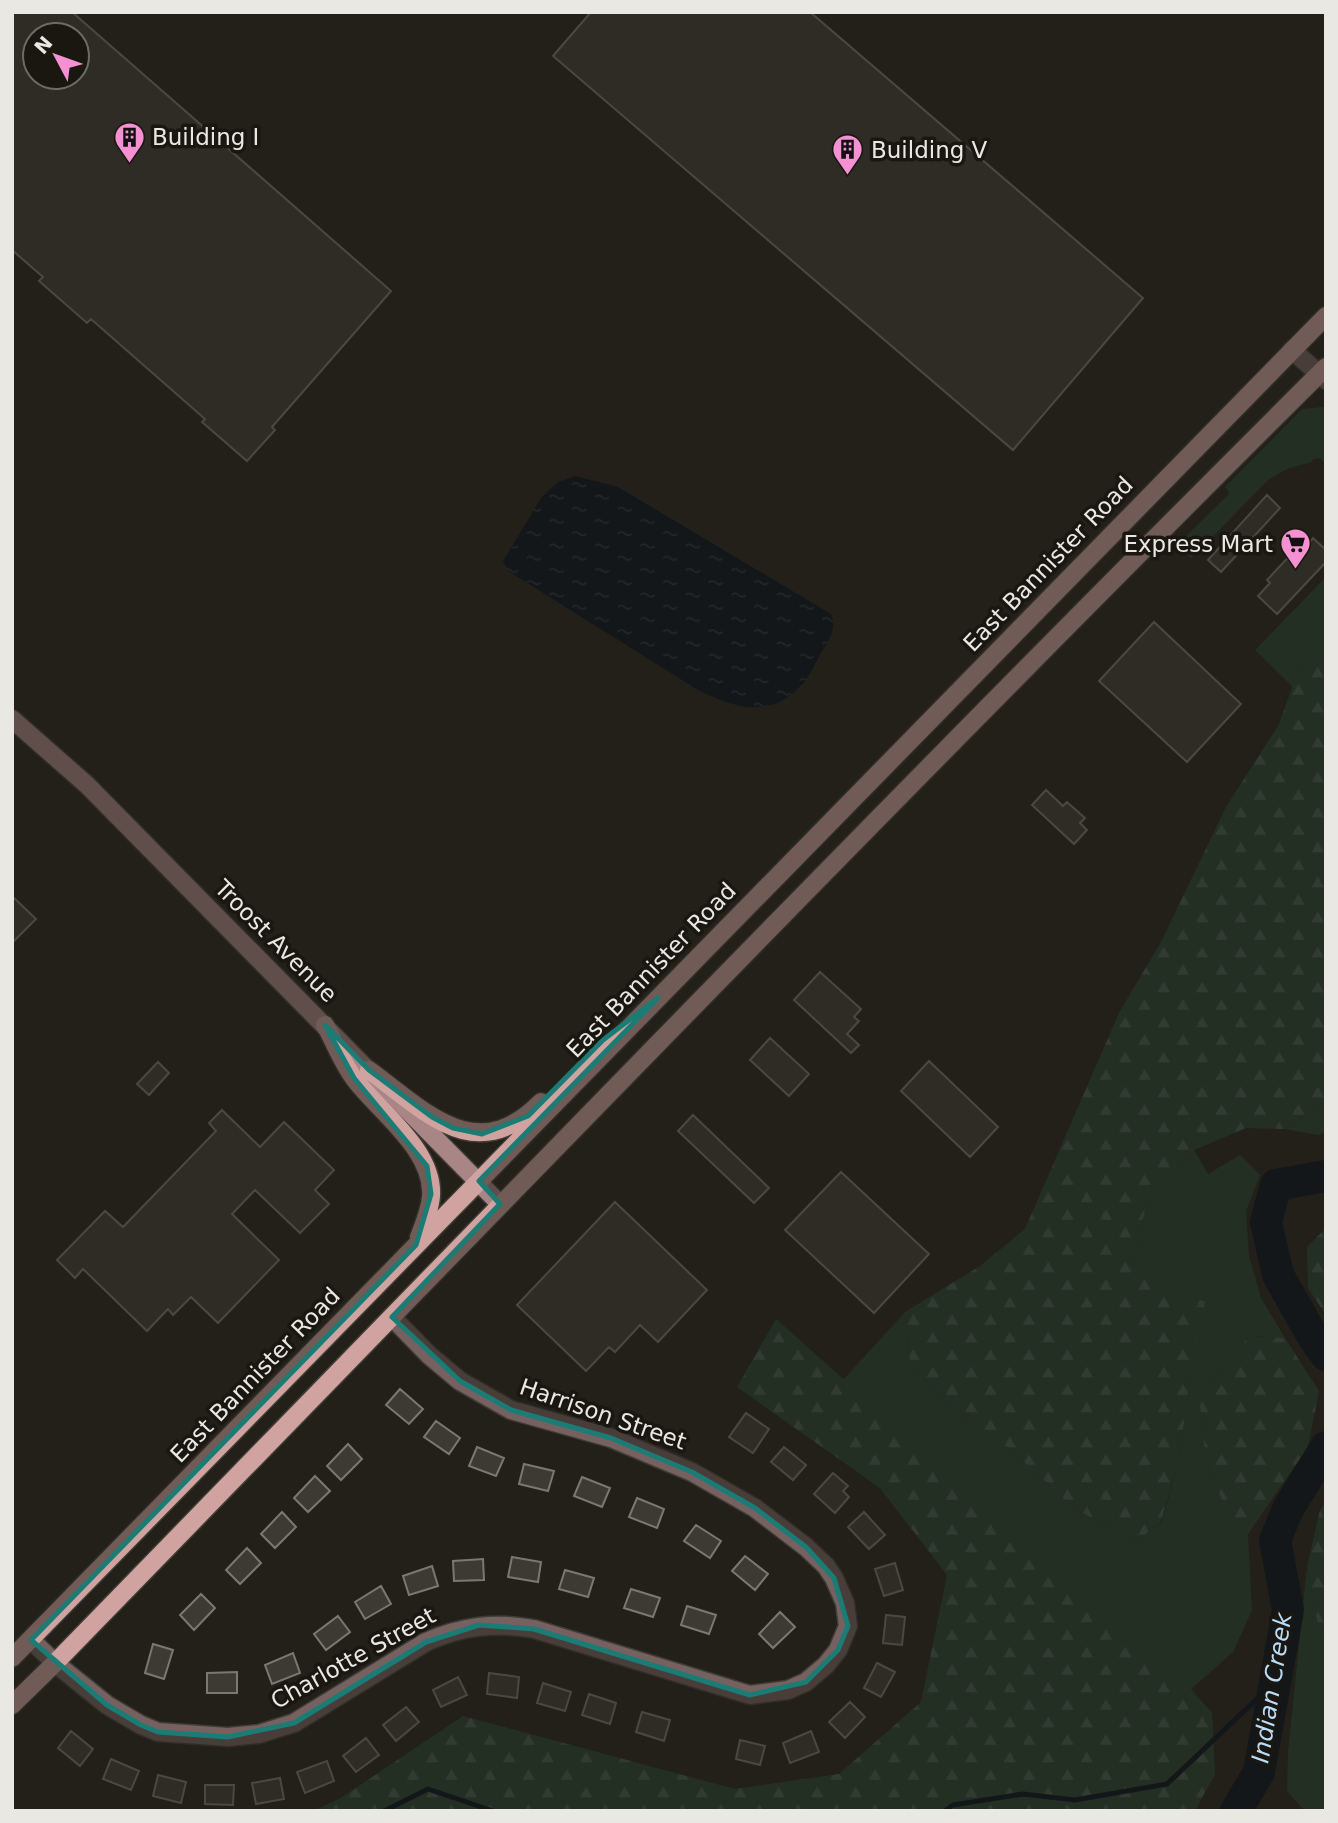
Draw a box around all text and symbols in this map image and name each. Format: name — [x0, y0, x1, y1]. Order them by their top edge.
north arrow — [21, 21, 91, 91]
text: N — [30, 32, 57, 58]
building icon: Building I — [112, 120, 146, 164]
place label: Building I — [152, 124, 259, 150]
building icon: Building V — [831, 133, 865, 177]
place label: Building V — [871, 137, 988, 163]
street label: East Bannister Road — [958, 472, 1138, 656]
supermarket icon: Express Mart — [1279, 527, 1313, 571]
place label: Express Mart — [1123, 531, 1273, 557]
street label: Troost Avenue — [209, 874, 342, 1007]
street label: East Bannister Road — [561, 878, 741, 1062]
street label: East Bannister Road — [165, 1283, 345, 1467]
street label: Harrison Street — [516, 1373, 690, 1455]
street label: Charlotte Street — [266, 1602, 440, 1714]
water label: Indian Creek — [1246, 1610, 1298, 1765]

